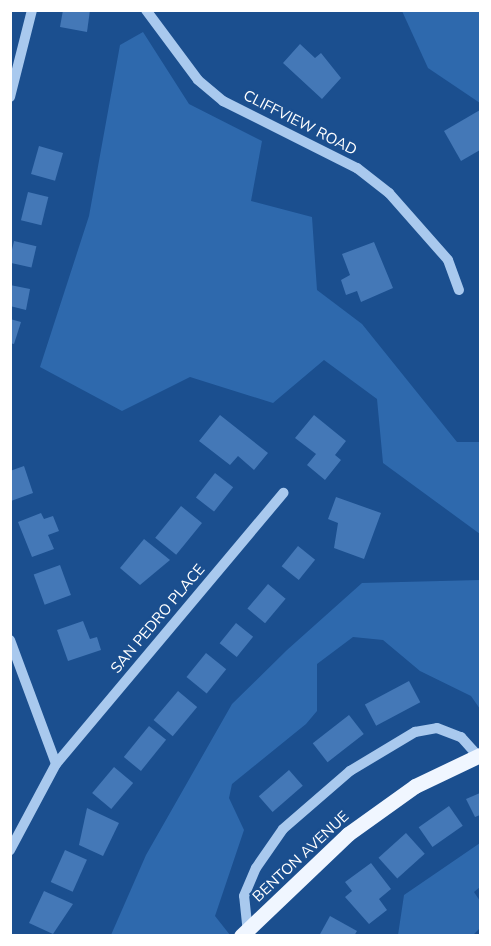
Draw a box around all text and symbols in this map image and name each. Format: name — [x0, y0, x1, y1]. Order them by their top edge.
street label: CLIFFVIEW ROAD — [240, 87, 360, 159]
street label: SAN PEDRO PLACE — [107, 561, 209, 677]
street label: BENTON AVENUE — [249, 808, 353, 906]

